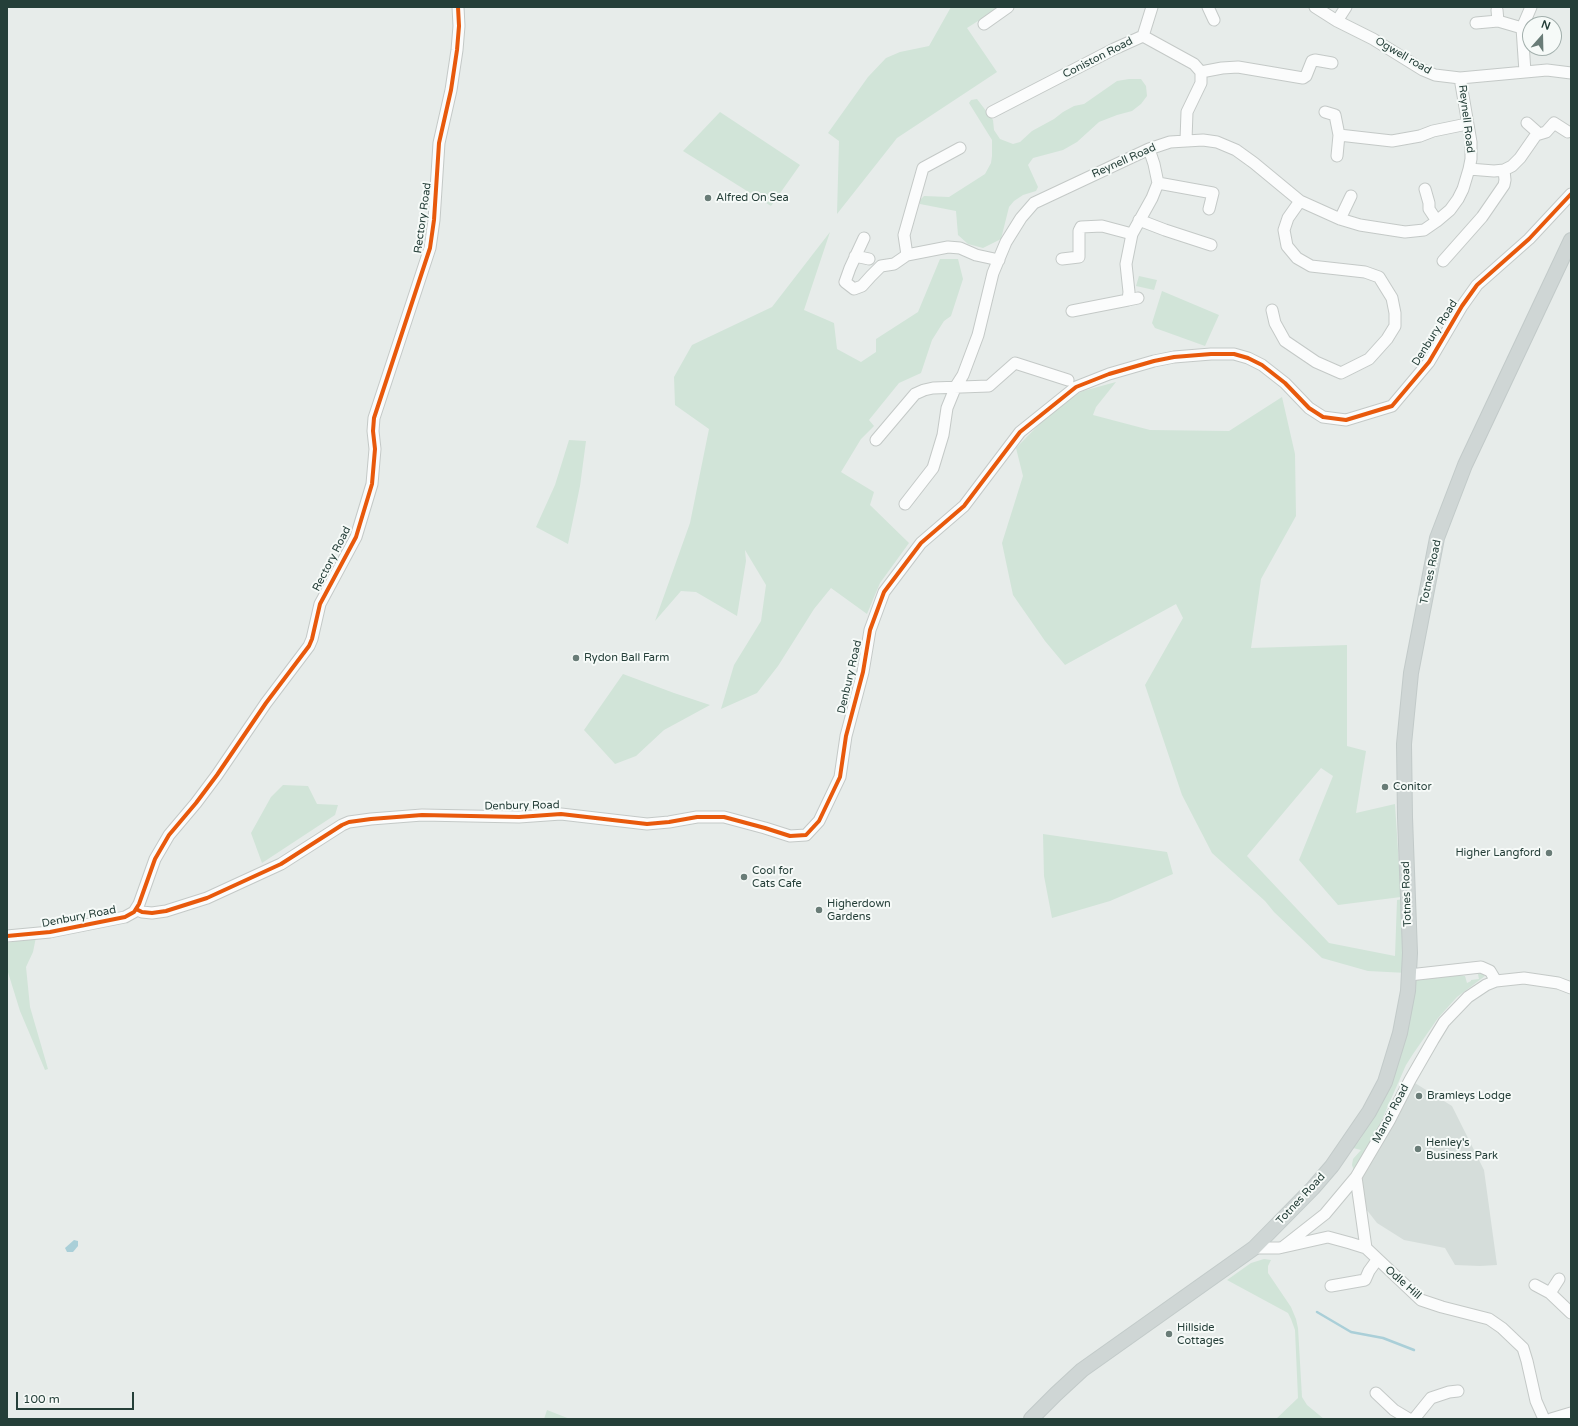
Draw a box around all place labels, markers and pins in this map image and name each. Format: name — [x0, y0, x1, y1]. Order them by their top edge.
place label: Alfred On Sea — [716, 191, 789, 205]
marker: Alfred On Sea — [703, 193, 713, 203]
place label: Rydon Ball Farm — [584, 651, 669, 665]
marker: Rydon Ball Farm — [571, 653, 581, 663]
place label: Conitor — [1393, 780, 1432, 794]
marker: Conitor — [1380, 782, 1390, 792]
place label: Higher Langford — [1455, 846, 1541, 860]
marker: Higher Langford — [1544, 848, 1554, 858]
place label: Cool for Cats Cafe — [752, 864, 802, 890]
marker: Cool for Cats Cafe — [739, 872, 749, 882]
place label: Higherdown Gardens — [827, 897, 891, 923]
marker: Higherdown Gardens — [814, 905, 824, 915]
place label: Bramleys Lodge — [1427, 1089, 1511, 1103]
marker: Bramleys Lodge — [1414, 1091, 1424, 1101]
place label: Henley's Business Park — [1426, 1136, 1498, 1162]
marker: Henley's Business Park — [1413, 1144, 1423, 1154]
place label: Hillside Cottages — [1177, 1321, 1224, 1347]
marker: Hillside Cottages — [1164, 1329, 1174, 1339]

